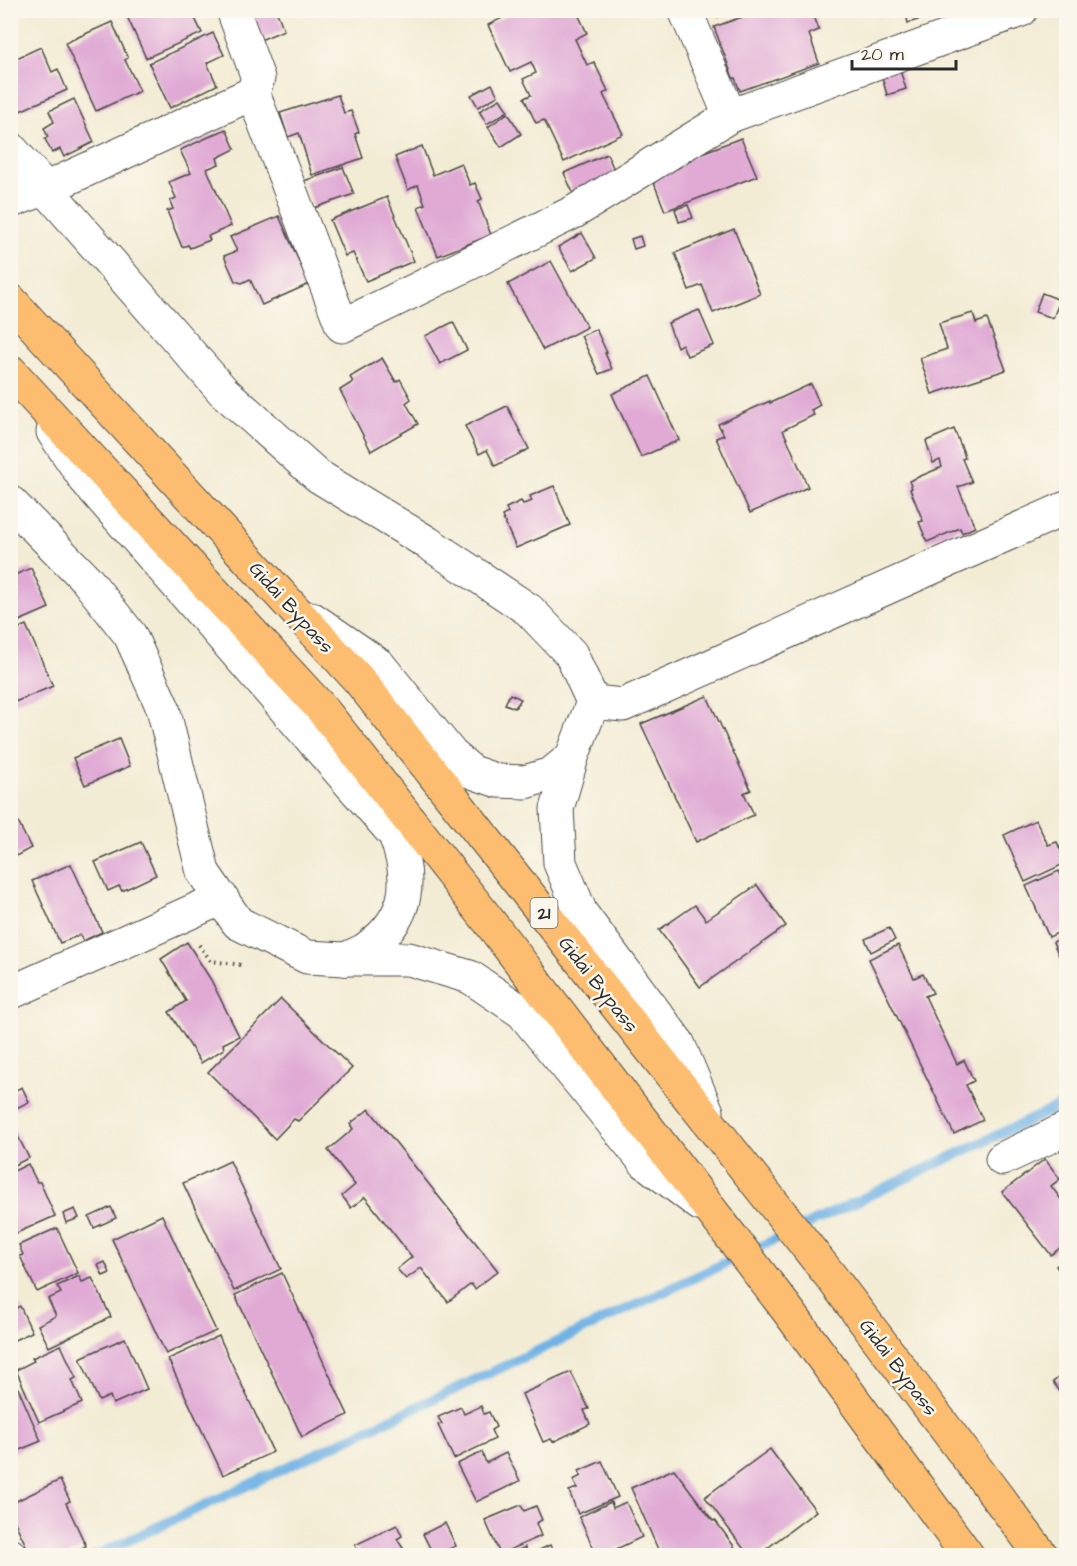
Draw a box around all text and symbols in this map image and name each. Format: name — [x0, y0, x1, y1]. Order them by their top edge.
scale bar — [852, 33, 956, 71]
text: 20 m — [861, 42, 904, 67]
street label: Gidai Bypass — [242, 556, 340, 660]
road number: 21 — [530, 898, 558, 928]
street label: Gidai Bypass — [551, 931, 645, 1039]
street label: Gidai Bypass — [852, 1313, 944, 1423]

